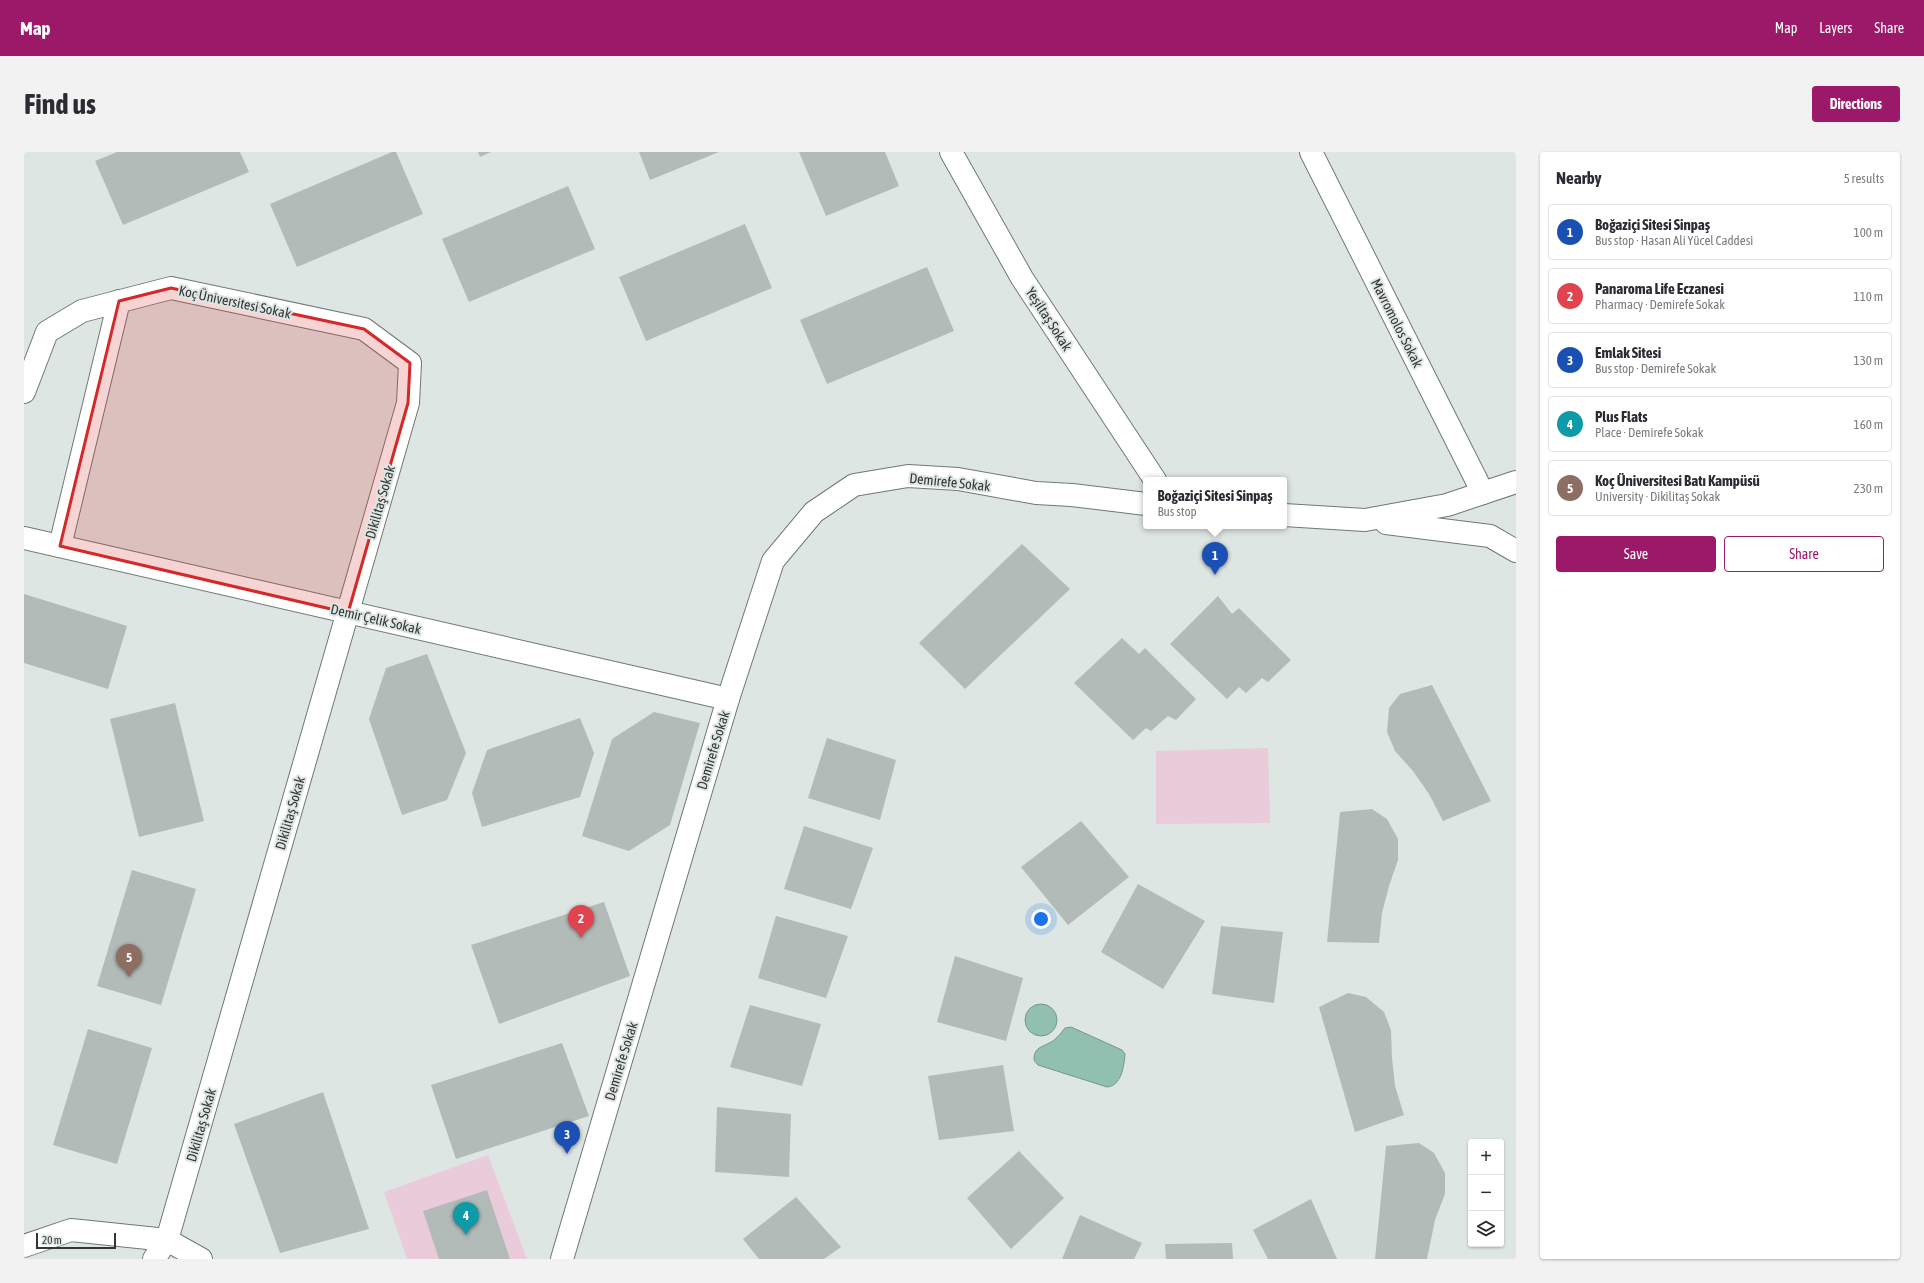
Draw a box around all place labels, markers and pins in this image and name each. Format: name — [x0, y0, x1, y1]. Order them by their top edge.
pin: 1 — [1202, 542, 1228, 575]
pin: 2 — [568, 905, 594, 938]
pin: 5 — [116, 944, 142, 977]
pin: 3 — [554, 1121, 580, 1154]
pin: 4 — [453, 1202, 479, 1235]

